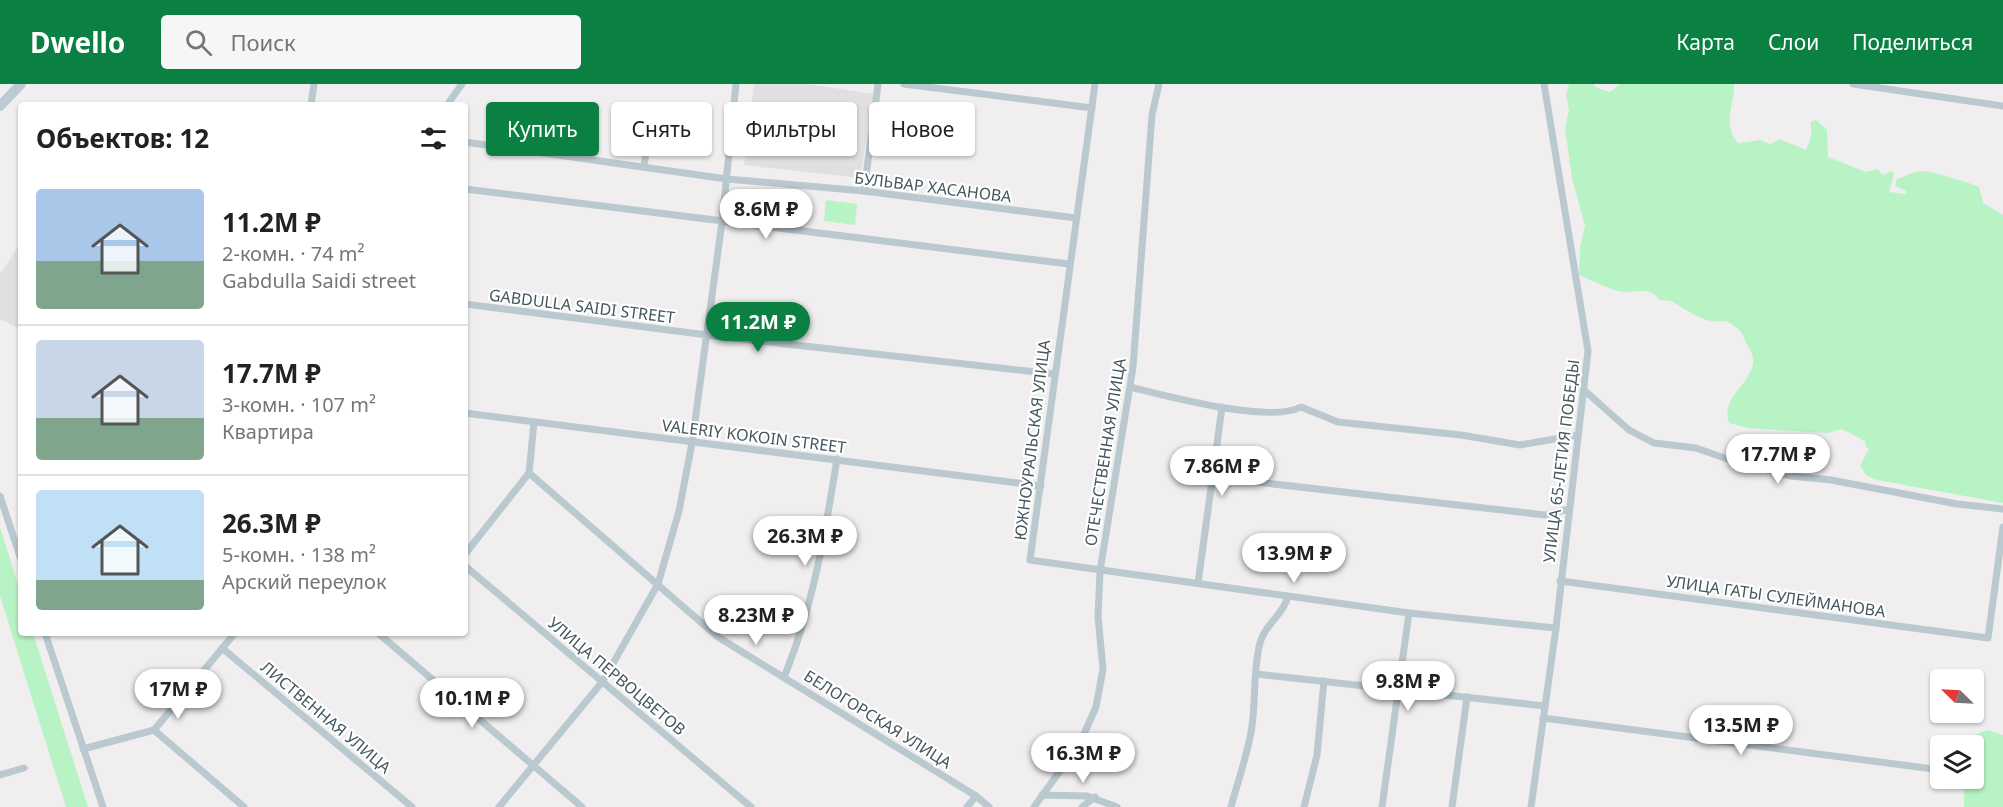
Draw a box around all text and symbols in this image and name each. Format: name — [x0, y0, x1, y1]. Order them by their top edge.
search box — [161, 15, 581, 69]
text: Dwello — [30, 23, 125, 61]
icon: search — [182, 26, 215, 59]
text: Поиск — [230, 27, 296, 57]
text: Карта — [1676, 28, 1735, 56]
text: Слои — [1768, 28, 1819, 56]
text: Поделиться — [1852, 28, 1973, 56]
chip: Купить — [486, 102, 599, 156]
chip: Снять — [611, 102, 712, 156]
chip: Фильтры — [724, 102, 857, 156]
chip: Новое — [869, 102, 975, 156]
text: Объектов: 12 — [36, 120, 209, 156]
icon: filters — [417, 122, 450, 155]
street label: БУЛЬВАР ХАСАНОВА — [853, 166, 1014, 208]
pin: 8.6M ₽ — [717, 189, 815, 240]
text: 8.6M ₽ — [734, 195, 798, 222]
text: 11.2M ₽ — [222, 204, 321, 240]
icon: home — [84, 213, 156, 285]
text: 2-комн. · 74 m² — [222, 240, 365, 267]
text: Gabdulla Saidi street — [222, 267, 416, 294]
street label: GABDULLA SAIDI STREET — [488, 284, 676, 328]
pin: 11.2M ₽ — [703, 302, 813, 353]
text: 11.2M ₽ — [720, 308, 796, 335]
street label: ЮЖНОУРАЛЬСКАЯ УЛИЦА — [1009, 338, 1055, 542]
text: 17.7M ₽ — [222, 355, 321, 391]
street label: ОТЕЧЕСТВЕННАЯ УЛИЦА — [1079, 356, 1131, 547]
street label: УЛИЦА 65-ЛЕТИЯ ПОБЕДЫ — [1538, 358, 1584, 564]
icon: home — [84, 364, 156, 436]
text: 3-комн. · 107 m² — [222, 391, 376, 418]
street label: VALERIY KOKOIN STREET — [661, 414, 847, 458]
text: Квартира — [222, 418, 314, 445]
pin: 17.7M ₽ — [1723, 434, 1833, 485]
text: 17.7M ₽ — [1740, 440, 1816, 467]
pin: 7.86M ₽ — [1167, 446, 1277, 497]
text: 7.86M ₽ — [1184, 452, 1260, 479]
text: 26.3M ₽ — [222, 505, 321, 541]
icon: home — [84, 514, 156, 586]
pin: 26.3M ₽ — [750, 516, 860, 567]
text: 26.3M ₽ — [767, 522, 843, 549]
pin: 13.9M ₽ — [1239, 533, 1349, 584]
text: 13.9M ₽ — [1256, 539, 1332, 566]
text: 5-комн. · 138 m² — [222, 541, 376, 568]
text: Арский переулок — [222, 568, 387, 595]
street label: УЛИЦА ГАТЫ СУЛЕЙМАНОВА — [1665, 570, 1888, 622]
pin: 8.23M ₽ — [701, 595, 811, 646]
text: 8.23M ₽ — [718, 601, 794, 628]
street label: УЛИЦА ПЕРВОЦВЕТОВ — [544, 612, 690, 740]
street label: ЛИСТВЕННАЯ УЛИЦА — [256, 656, 396, 779]
pin: 9.8M ₽ — [1359, 661, 1457, 712]
street label: БЕЛОГОРСКАЯ УЛИЦА — [800, 665, 957, 774]
text: 9.8M ₽ — [1376, 667, 1440, 694]
pin: 17M ₽ — [136, 669, 220, 720]
north arrow — [1930, 669, 1984, 723]
map controls — [1930, 669, 1984, 789]
text: 17M ₽ — [149, 675, 207, 702]
pin: 10.1M ₽ — [417, 678, 527, 729]
text: 10.1M ₽ — [434, 684, 510, 711]
pin: 13.5M ₽ — [1686, 705, 1796, 756]
text: 13.5M ₽ — [1703, 711, 1779, 738]
pin: 16.3M ₽ — [1028, 733, 1138, 784]
button: layers — [1930, 735, 1984, 789]
text: 16.3M ₽ — [1045, 739, 1121, 766]

